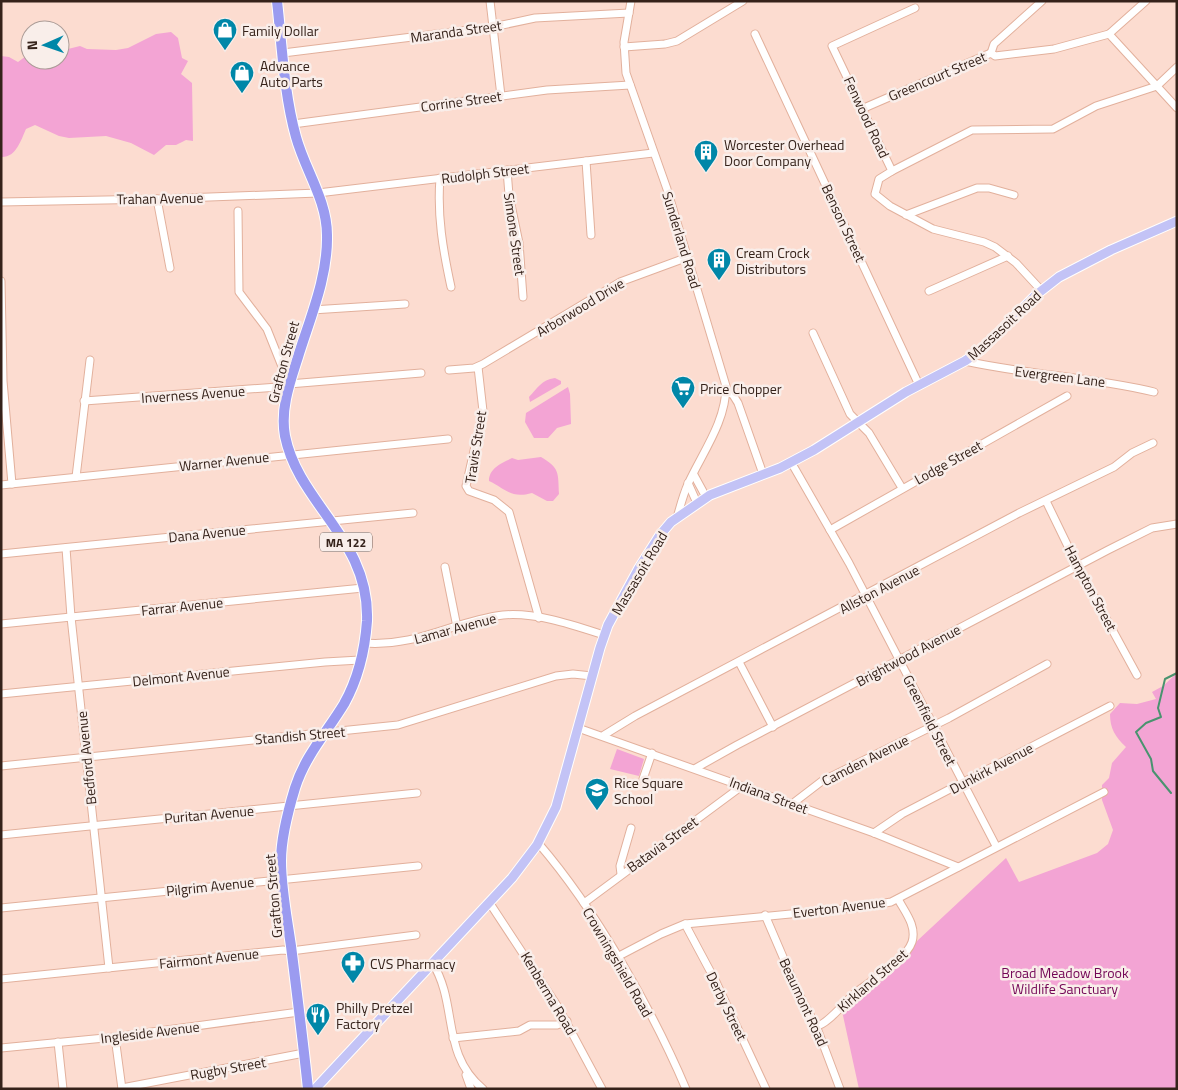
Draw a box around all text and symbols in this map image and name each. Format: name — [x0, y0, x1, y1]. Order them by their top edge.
street label: Maranda Street — [409, 14, 503, 48]
shop icon: Family Dollar — [212, 17, 238, 51]
north arrow — [20, 20, 70, 70]
place label: Family Dollar — [242, 20, 319, 41]
text: N — [21, 40, 42, 51]
street label: Greencourt Street — [885, 46, 989, 106]
place label: Advance Auto Parts — [260, 55, 323, 92]
shop icon: Advance Auto Parts — [229, 60, 255, 94]
street label: Fenwood Road — [839, 73, 895, 161]
street label: Corrine Street — [419, 85, 503, 117]
place label: Worcester Overhead Door Company — [724, 134, 845, 171]
building icon: Worcester Overhead Door Company — [693, 139, 719, 173]
street label: Rudolph Street — [440, 157, 530, 189]
street label: Benson Street — [817, 181, 871, 265]
street label: Trahan Avenue — [116, 187, 204, 209]
street label: Sunderland Road — [657, 189, 707, 291]
street label: Simone Street — [499, 191, 531, 277]
place label: Cream Crock Distributors — [736, 242, 810, 279]
building icon: Cream Crock Distributors — [706, 247, 732, 281]
street label: Arborwood Drive — [532, 272, 628, 342]
street label: Massasoit Road — [962, 285, 1046, 365]
street label: Grafton Street — [262, 319, 304, 405]
street label: Evergreen Lane — [1014, 360, 1106, 392]
supermarket icon: Price Chopper — [670, 375, 696, 409]
place label: Price Chopper — [700, 378, 782, 399]
street label: Inverness Avenue — [140, 380, 246, 408]
street label: Travis Street — [459, 409, 491, 485]
street label: Lodge Street — [910, 435, 986, 489]
street label: Warner Avenue — [178, 446, 270, 476]
street label: Dana Avenue — [167, 519, 247, 547]
street label: Massasoit Road — [606, 527, 672, 619]
road number: MA 122 — [320, 532, 372, 552]
street label: Hampton Street — [1060, 541, 1122, 635]
street label: Allston Avenue — [835, 559, 923, 619]
street label: Farrar Avenue — [140, 591, 224, 621]
street label: Lamar Avenue — [412, 607, 498, 649]
street label: Brightwood Avenue — [852, 619, 964, 691]
street label: Delmont Avenue — [131, 660, 231, 692]
street label: Greenfield Street — [898, 671, 962, 769]
street label: Bedford Avenue — [71, 710, 101, 806]
street label: Standish Street — [254, 721, 346, 749]
street label: Camden Avenue — [818, 729, 912, 791]
street label: Dunkirk Avenue — [945, 737, 1037, 799]
street label: Indiana Street — [727, 771, 811, 819]
place label: Rice Square School — [614, 772, 683, 809]
school or university icon: Rice Square School — [584, 777, 610, 811]
street label: Puritan Avenue — [163, 800, 255, 828]
street label: Batavia Street — [622, 811, 702, 877]
street label: Grafton Street — [259, 853, 287, 939]
street label: Pilgrim Avenue — [165, 871, 255, 901]
street label: Everton Avenue — [792, 891, 886, 923]
street label: Crowningshield Road — [578, 903, 658, 1021]
street label: Fairmont Avenue — [158, 942, 260, 974]
street label: Kirkland Street — [832, 944, 912, 1016]
street label: Kenberma Road — [516, 947, 582, 1039]
pharmacy icon: CVS Pharmacy — [340, 950, 366, 984]
place label: CVS Pharmacy — [370, 953, 456, 974]
street label: Beaumont Road — [774, 954, 834, 1050]
park label: Broad Meadow Brook Wildlife Sanctuary — [1001, 962, 1129, 999]
street label: Derby Street — [701, 968, 753, 1044]
place label: Philly Pretzel Factory — [336, 997, 413, 1034]
restaurant icon: Philly Pretzel Factory — [305, 1002, 331, 1036]
street label: Ingleside Avenue — [99, 1016, 201, 1048]
street label: Rugby Street — [189, 1051, 268, 1085]

